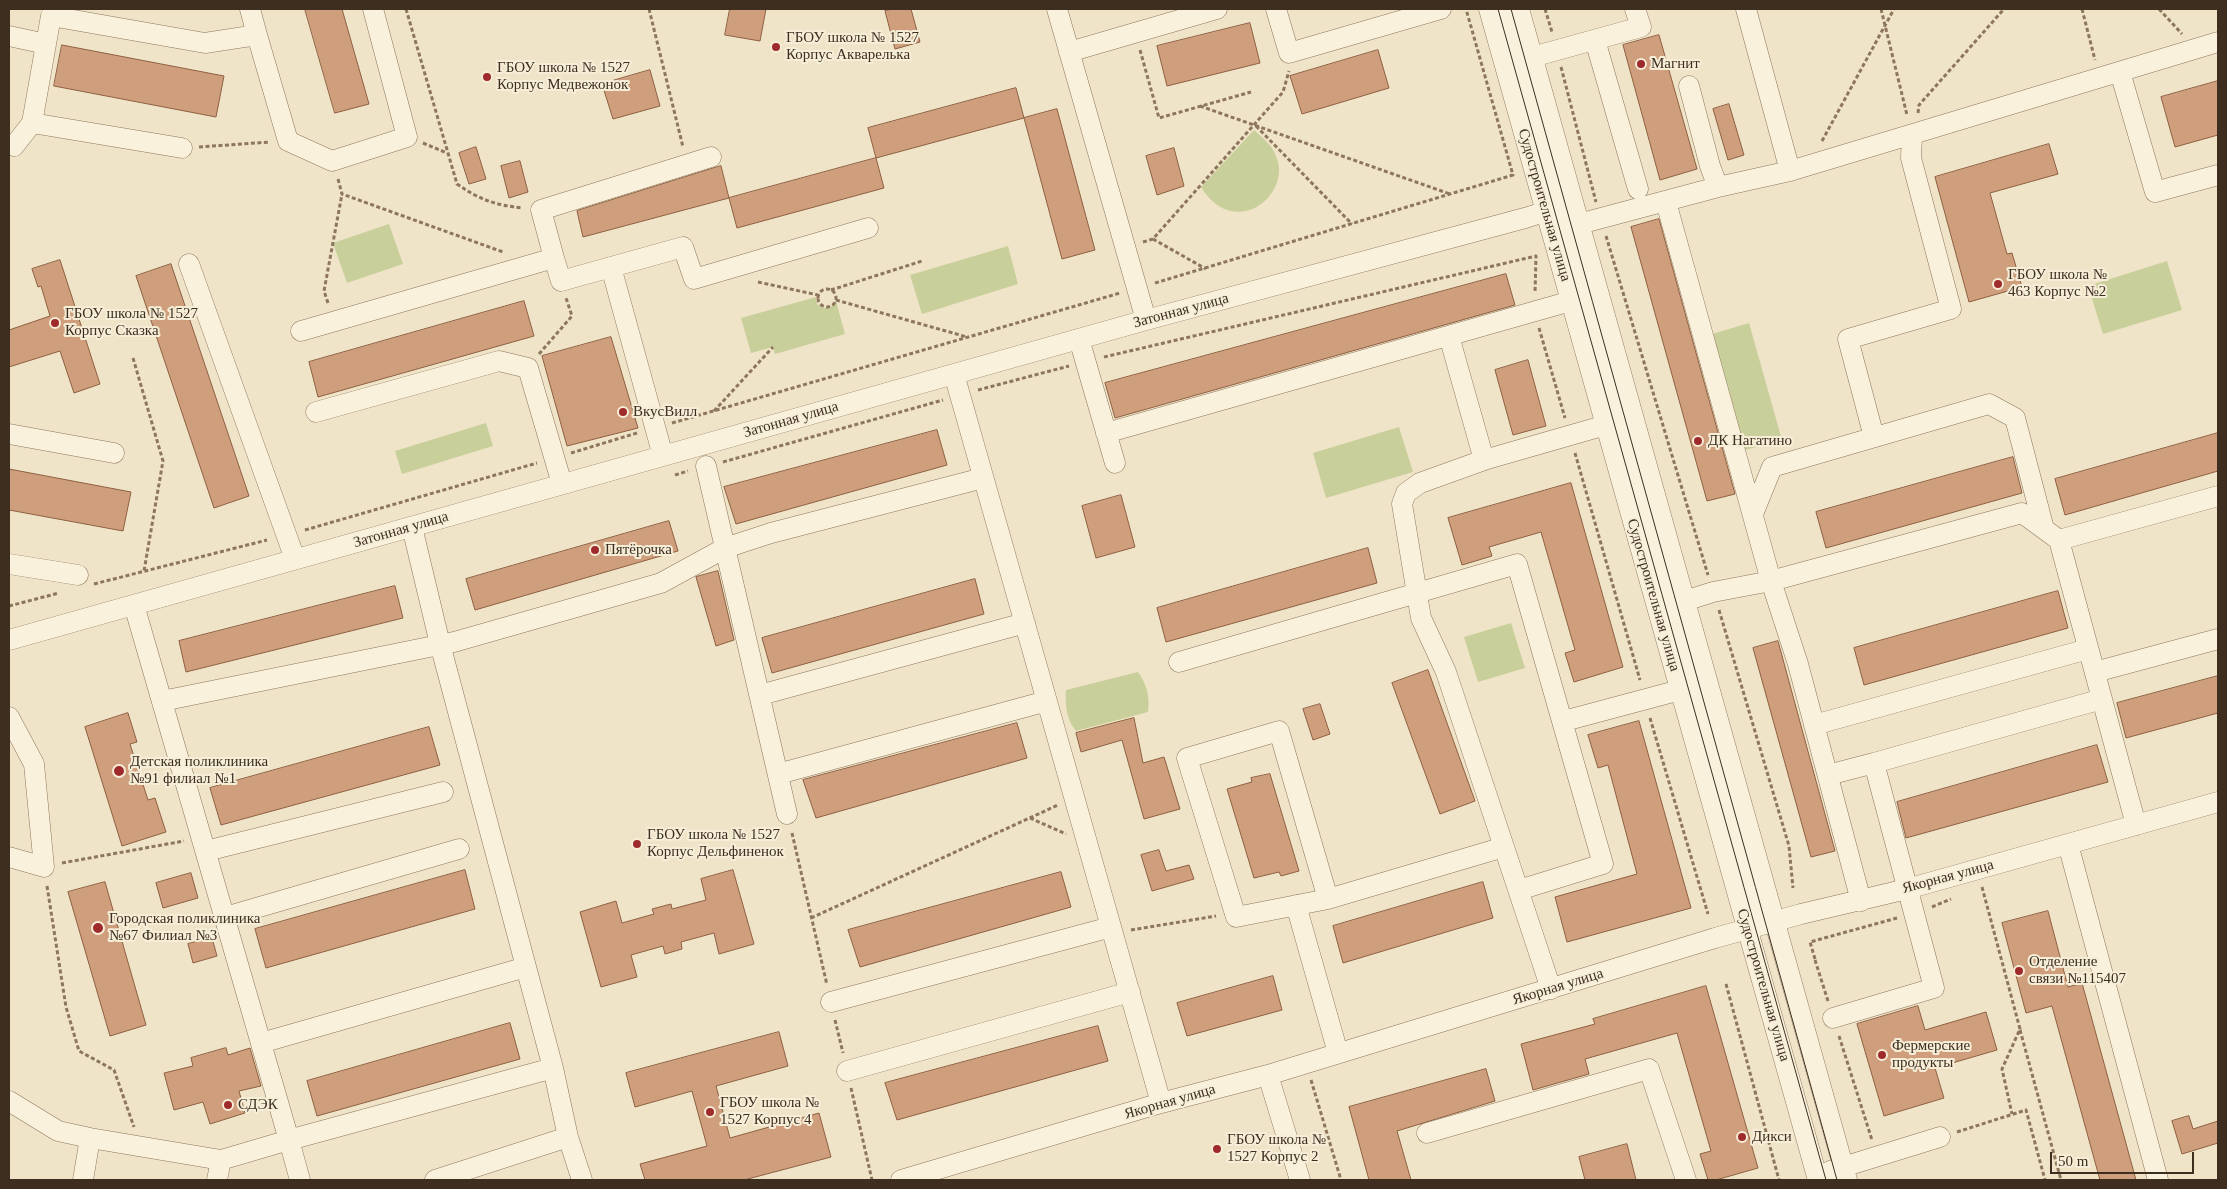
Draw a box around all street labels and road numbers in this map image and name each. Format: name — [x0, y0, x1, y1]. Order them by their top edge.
street label: Судостроительная улица — [1514, 127, 1574, 283]
street label: Затонная улица — [1131, 290, 1231, 332]
street label: Затонная улица — [741, 398, 841, 442]
street label: Затонная улица — [351, 508, 451, 552]
street label: Судостроительная улица — [1623, 517, 1683, 673]
street label: Якорная улица — [1900, 856, 1996, 898]
street label: Судостроительная улица — [1733, 907, 1793, 1063]
street label: Якорная улица — [1510, 965, 1606, 1009]
street label: Якорная улица — [1122, 1080, 1218, 1124]

